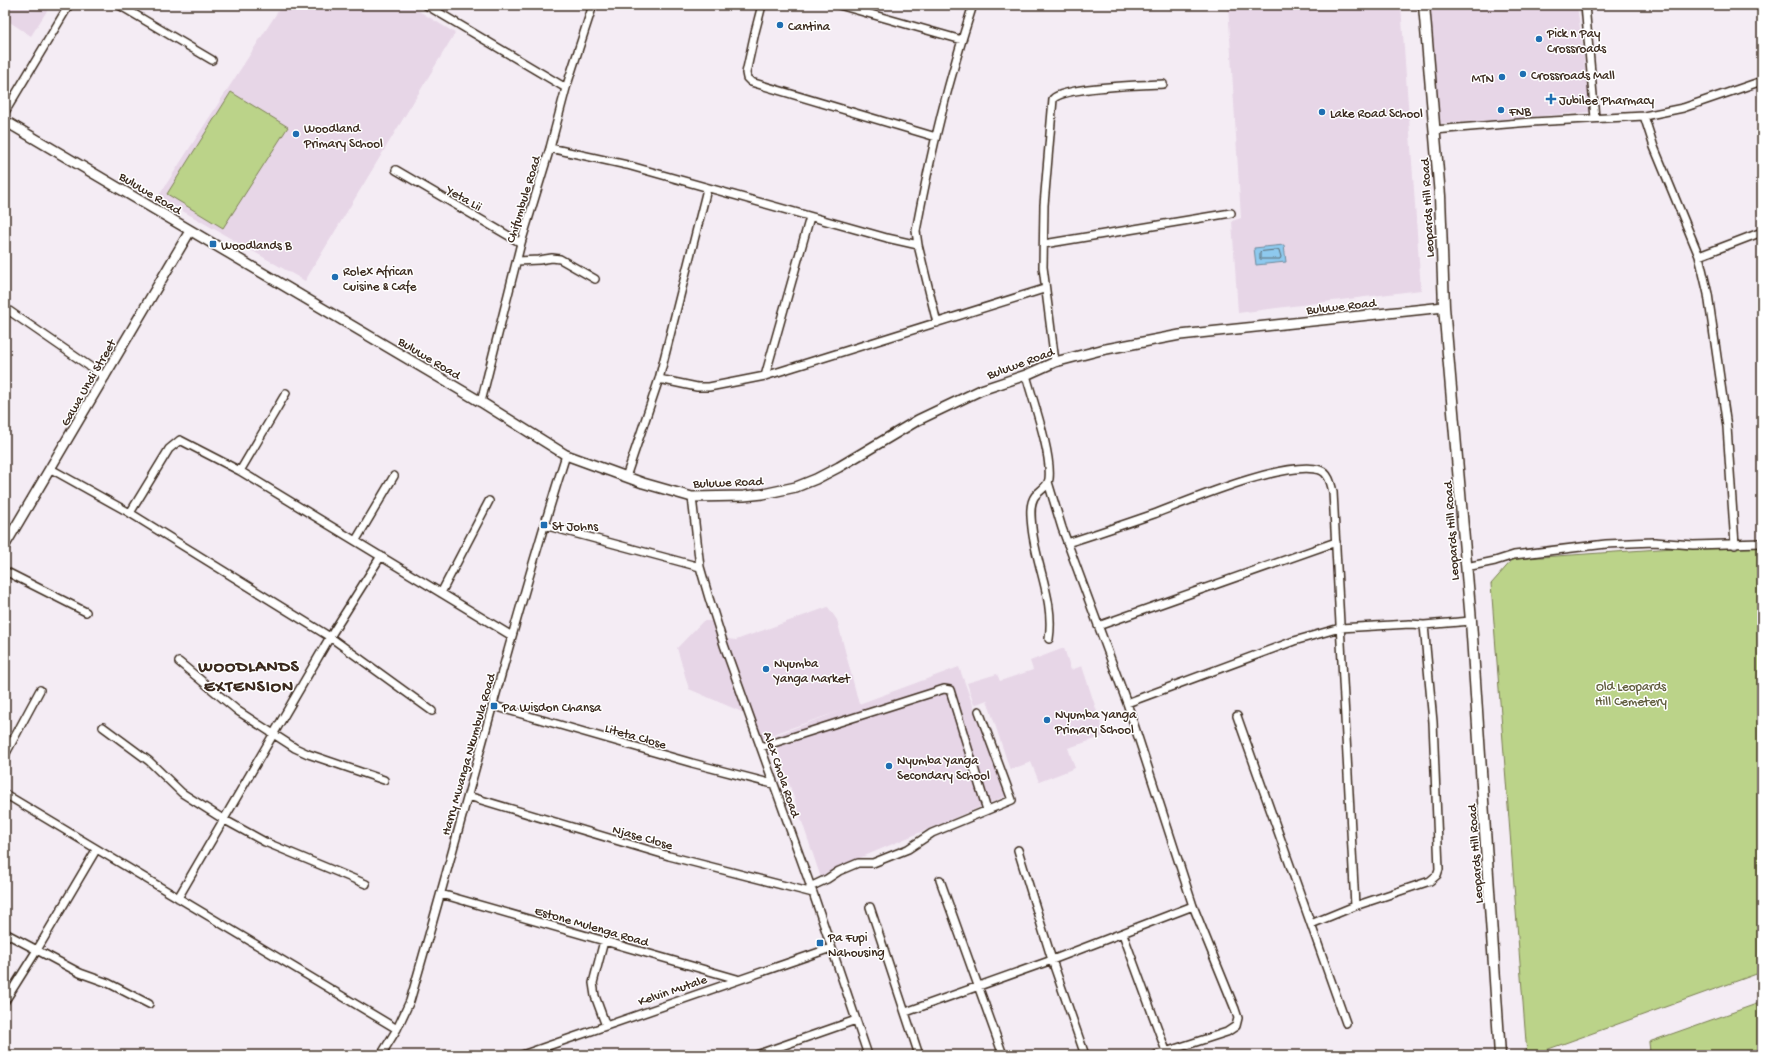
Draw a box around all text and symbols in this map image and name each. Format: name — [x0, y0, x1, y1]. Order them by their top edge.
marker: Cantina — [775, 20, 785, 30]
place label: Cantina — [788, 20, 831, 35]
place label: Pick n Pay Crossroads — [1546, 27, 1607, 57]
marker: Pick n Pay Crossroads — [1534, 34, 1544, 44]
marker: Crossroads Mall — [1518, 69, 1528, 79]
place label: Crossroads Mall — [1531, 69, 1615, 84]
place label: MTN — [1471, 72, 1494, 87]
marker: MTN — [1497, 72, 1507, 82]
marker: Jubilee Pharmacy — [1546, 94, 1556, 104]
place label: Jubilee Pharmacy — [1559, 94, 1655, 109]
marker: FNB — [1496, 105, 1506, 115]
place label: FNB — [1508, 105, 1531, 120]
marker: Lake Road School — [1317, 107, 1327, 117]
place label: Lake Road School — [1330, 107, 1423, 122]
place label: Woodland Primary School — [303, 122, 383, 152]
marker: Woodland Primary School — [291, 129, 301, 139]
street label: Chifumbule Road — [504, 153, 545, 245]
street label: Leopards Hill Road — [1418, 156, 1439, 258]
street label: Buluwe Road — [115, 169, 185, 219]
street label: Yeta Lii — [442, 182, 484, 215]
marker: Woodlands B — [208, 239, 218, 249]
place label: Woodlands B — [221, 239, 292, 254]
place label: Rolex African Cuisine & Cafe — [343, 265, 417, 295]
marker: Rolex African Cuisine & Cafe — [330, 272, 340, 282]
street label: Buluwe Road — [1305, 296, 1378, 319]
street label: Buluwe Road — [394, 334, 464, 384]
street label: Gawa Undi Street — [58, 336, 121, 429]
street label: Buluwe Road — [984, 345, 1058, 384]
street label: Buluwe Road — [692, 475, 765, 492]
street label: Leopards Hill Road — [1441, 479, 1463, 581]
marker: St Johns — [539, 520, 549, 530]
place label: St Johns — [552, 520, 599, 535]
place label: Nyumba Yanga Market — [773, 657, 851, 687]
district label: WOODLANDS EXTENSION — [197, 658, 300, 698]
marker: Nyumba Yanga Market — [761, 664, 771, 674]
street label: Harry Mwanga Nkumbula Road — [439, 671, 500, 837]
park label: Old Leopards Hill Cemetery — [1595, 680, 1667, 710]
marker: Pa Wisdon Chansa — [489, 701, 499, 711]
place label: Pa Wisdon Chansa — [501, 701, 602, 716]
place label: Nyumba Yanga Primary School — [1054, 708, 1137, 738]
marker: Nyumba Yanga Primary School — [1042, 715, 1052, 725]
street label: Liteta Close — [603, 721, 668, 753]
street label: Alex Chola Road — [759, 730, 803, 821]
place label: Nyumba Yanga Secondary School — [897, 754, 990, 784]
marker: Nyumba Yanga Secondary School — [884, 761, 894, 771]
street label: Leopards Hill Road — [1465, 802, 1487, 904]
street label: Njase Close — [610, 823, 675, 854]
street label: Estone Mulenga Road — [533, 904, 651, 951]
place label: Pa Fupi Nahousing — [827, 931, 885, 961]
marker: Pa Fupi Nahousing — [815, 938, 825, 948]
street label: Kelvin Mutale — [636, 972, 709, 1010]

